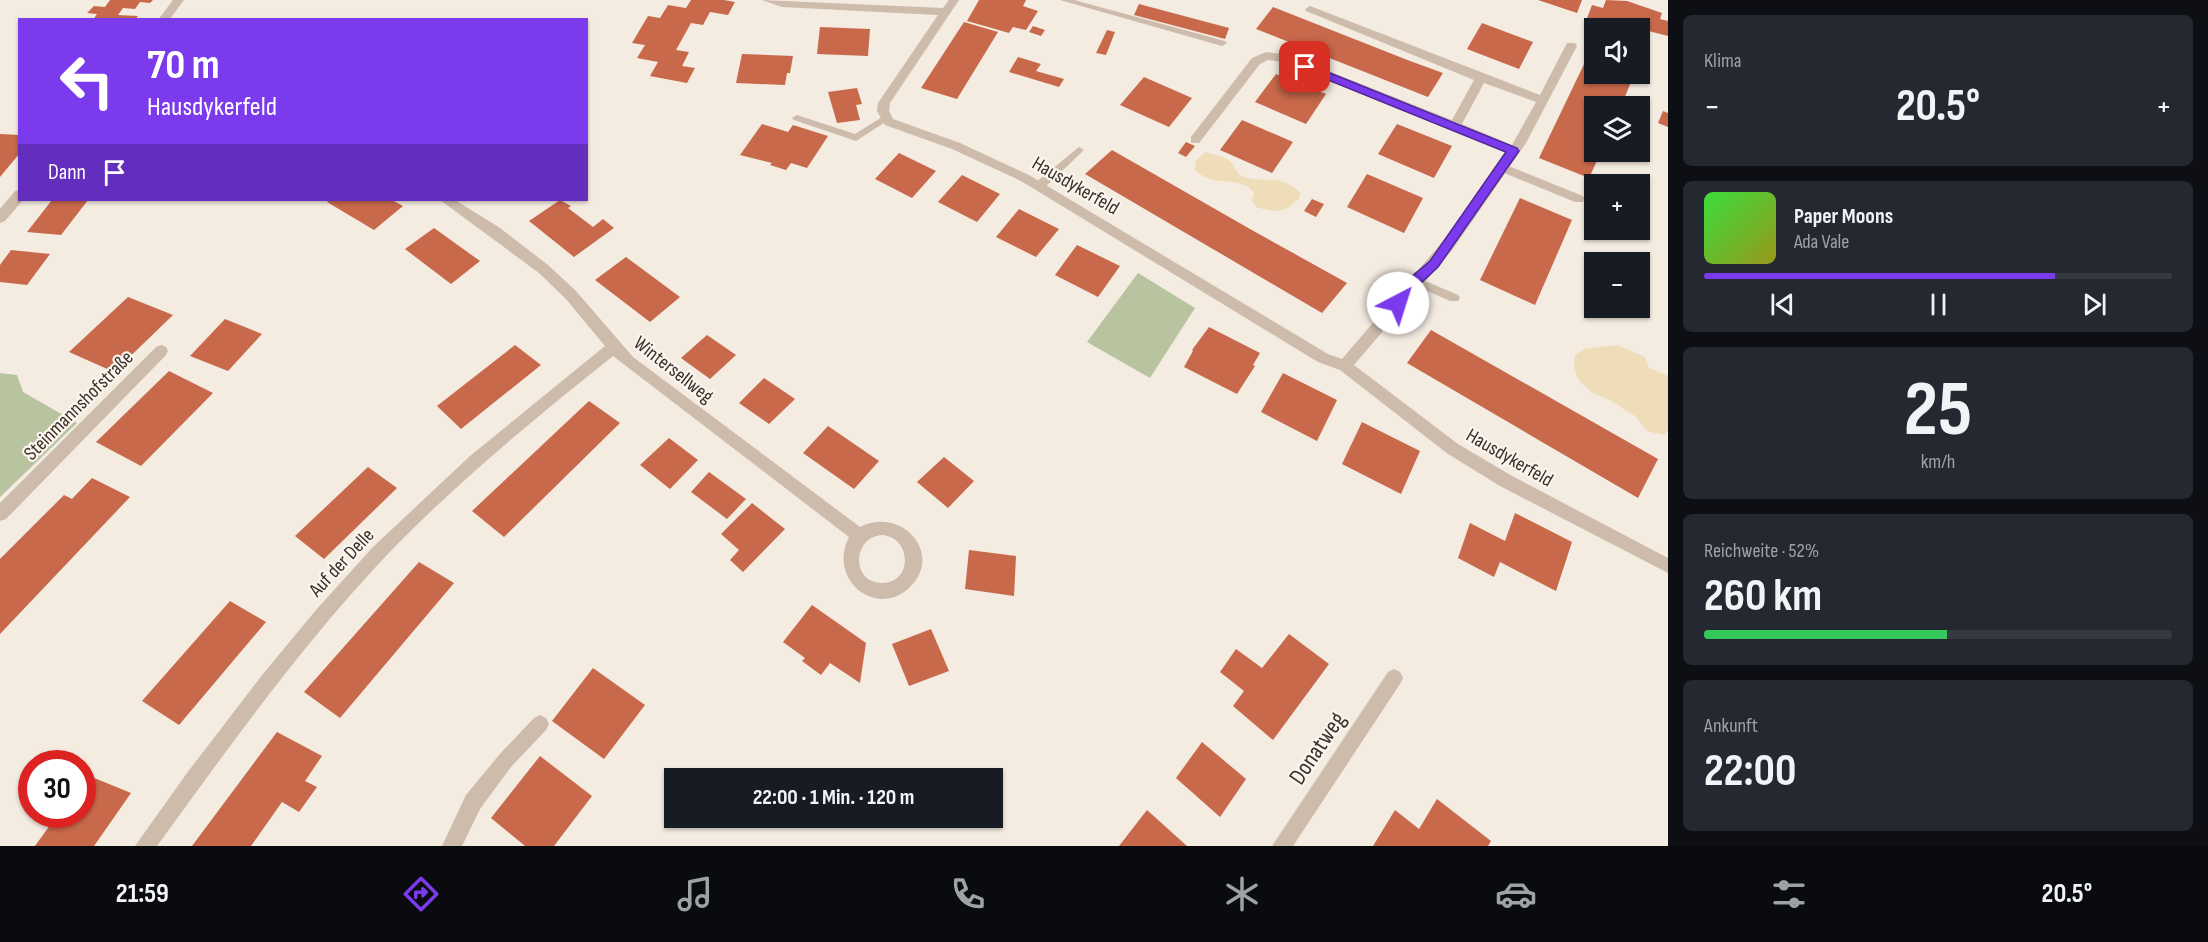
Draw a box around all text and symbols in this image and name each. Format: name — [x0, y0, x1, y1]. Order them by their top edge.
map controls — [1584, 18, 1650, 318]
button: sound — [1584, 18, 1650, 84]
text: 70 m — [147, 40, 220, 91]
pin — [1279, 41, 1330, 92]
icon: left — [48, 42, 126, 120]
text: Klima — [1704, 49, 1742, 73]
icon: arrive — [1288, 50, 1321, 83]
text: 20.5° — [1896, 79, 1980, 134]
text: − — [1704, 87, 1720, 127]
text: + — [2156, 87, 2172, 127]
text: Hausdykerfeld — [147, 91, 277, 123]
button: layers — [1584, 96, 1650, 162]
street label: Hausdykerfeld — [1028, 151, 1123, 220]
icon: arrive — [98, 156, 131, 189]
text: Dann — [48, 159, 86, 186]
button: + — [1584, 174, 1650, 240]
text: Paper Moons — [1794, 203, 1893, 230]
text: Ada Vale — [1794, 230, 1849, 254]
button: − — [1584, 252, 1650, 318]
position arrow — [1366, 271, 1430, 335]
icon: previous — [1766, 288, 1799, 321]
icon: pause — [1922, 288, 1955, 321]
icon: next — [2078, 288, 2111, 321]
street label: Wintersellweg — [629, 331, 718, 408]
street label: Steinmannshofstraße — [19, 346, 138, 465]
text: 25 — [1904, 364, 1972, 457]
street label: Hausdykerfeld — [1462, 423, 1557, 492]
text: km/h — [1921, 450, 1955, 474]
street label: Auf der Delle — [303, 524, 379, 603]
text: Reichweite · 52% — [1704, 539, 1819, 563]
text: 260 km — [1704, 569, 1822, 624]
street label: Donatweg — [1283, 707, 1352, 790]
text: Ankunft — [1704, 714, 1758, 738]
text: 22:00 — [1704, 744, 1796, 799]
speed limit sign: 30 — [18, 750, 96, 828]
text: 22:00 · 1 Min. · 120 m — [753, 784, 914, 811]
icon: directions — [400, 873, 442, 915]
icon: music — [674, 873, 716, 915]
icon: phone — [947, 873, 989, 915]
icon: climate — [1221, 873, 1263, 915]
icon: car — [1495, 873, 1537, 915]
icon: filters — [1768, 873, 1810, 915]
text: 21:59 — [116, 878, 169, 910]
text: 20.5° — [2042, 878, 2092, 910]

